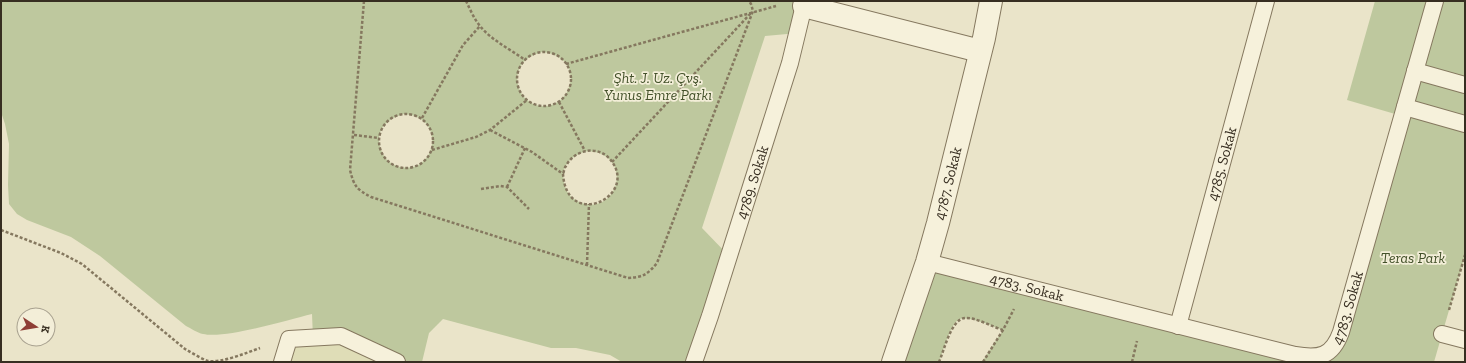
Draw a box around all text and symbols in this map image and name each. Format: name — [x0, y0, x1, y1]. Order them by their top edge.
park label: Şht. J. Uz. Çvş. Yunus Emre Parkı — [604, 69, 712, 104]
street label: 4785. Sokak — [1203, 125, 1241, 203]
street label: 4789. Sokak — [732, 143, 772, 221]
street label: 4787. Sokak — [930, 145, 966, 222]
park label: Teras Park — [1381, 249, 1446, 267]
street label: 4783. Sokak — [988, 269, 1066, 305]
street label: 4783. Sokak — [1328, 269, 1367, 347]
north arrow — [16, 307, 56, 347]
text: K — [38, 324, 52, 335]

